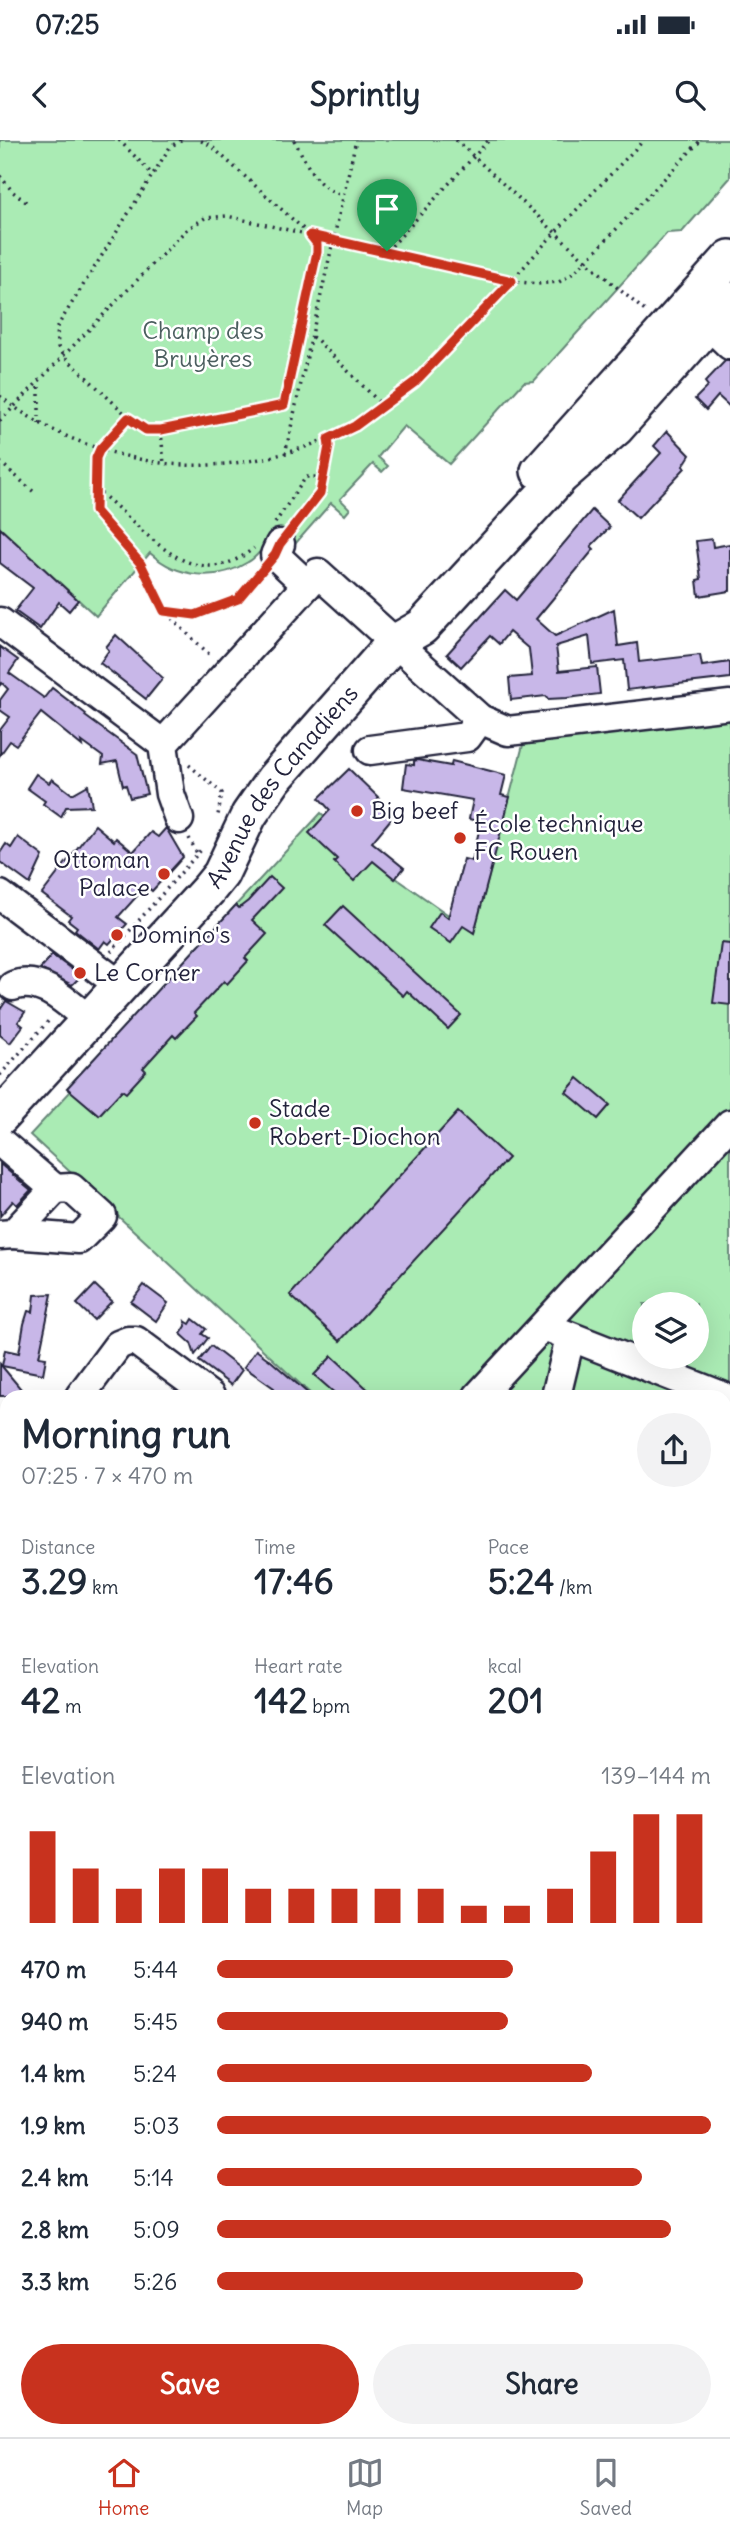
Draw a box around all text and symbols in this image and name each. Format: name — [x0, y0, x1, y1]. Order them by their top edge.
text: 07:25 — [35, 8, 100, 41]
text: Sprintly — [310, 74, 420, 115]
icon: back — [21, 76, 59, 114]
icon: search — [671, 76, 709, 114]
pin — [357, 179, 417, 251]
icon: arrive — [368, 190, 406, 228]
park label: Champ des Bruyères — [142, 315, 264, 373]
street label: Avenue des Canadiens — [199, 678, 364, 894]
place label: Big beef — [371, 795, 459, 825]
marker: Big beef — [349, 803, 365, 819]
place label: École technique FC Rouen — [474, 808, 643, 866]
marker: École technique FC Rouen — [452, 830, 468, 846]
place label: Ottoman Palace — [53, 844, 150, 902]
marker: Ottoman Palace — [156, 866, 172, 882]
place label: Domino's — [131, 919, 230, 949]
marker: Domino's — [109, 927, 125, 943]
place label: Le Corner — [94, 957, 201, 987]
marker: Le Corner — [72, 965, 88, 981]
place label: Stade Robert-Diochon — [269, 1093, 441, 1151]
marker: Stade Robert-Diochon — [247, 1115, 263, 1131]
map controls — [632, 1292, 709, 1369]
button: layers — [632, 1292, 709, 1369]
text: Morning run — [21, 1411, 231, 1458]
button: share — [637, 1413, 711, 1487]
text: 07:25 · 7 × 470 m — [21, 1461, 193, 1490]
text: Distance — [21, 1535, 95, 1559]
text: Time — [254, 1535, 295, 1559]
text: Pace — [488, 1535, 529, 1559]
text: 3.29 — [21, 1559, 87, 1603]
text: 17:46 — [254, 1559, 334, 1603]
text: 5:24 — [488, 1559, 555, 1603]
text: km — [87, 1575, 118, 1599]
text: /km — [555, 1575, 592, 1599]
text: Elevation — [21, 1654, 99, 1678]
text: Heart rate — [254, 1654, 342, 1678]
text: kcal — [488, 1654, 522, 1678]
text: 42 — [21, 1678, 60, 1722]
text: 142 — [254, 1678, 308, 1722]
text: 201 — [488, 1678, 544, 1722]
text: m — [60, 1694, 82, 1718]
text: bpm — [308, 1694, 350, 1718]
text: Elevation — [21, 1761, 115, 1790]
text: 139–144 m — [601, 1761, 711, 1790]
text: 470 m — [21, 1955, 86, 1984]
text: 5:44 — [133, 1955, 178, 1984]
text: 940 m — [21, 2007, 88, 2036]
text: 5:45 — [133, 2007, 178, 2036]
text: 1.4 km — [21, 2059, 85, 2088]
text: 5:24 — [133, 2059, 177, 2088]
text: 1.9 km — [21, 2111, 86, 2140]
text: 5:03 — [133, 2111, 180, 2140]
text: 2.4 km — [21, 2163, 89, 2192]
text: 5:14 — [133, 2163, 174, 2192]
text: 2.8 km — [21, 2215, 89, 2244]
text: 5:09 — [133, 2215, 180, 2244]
text: 3.3 km — [21, 2267, 89, 2296]
text: 5:26 — [133, 2267, 177, 2296]
button: Save — [21, 2344, 359, 2424]
button: Share — [373, 2344, 711, 2424]
tab: Home — [98, 2454, 149, 2520]
tab: Map — [346, 2454, 384, 2520]
tab: Saved — [580, 2454, 632, 2520]

